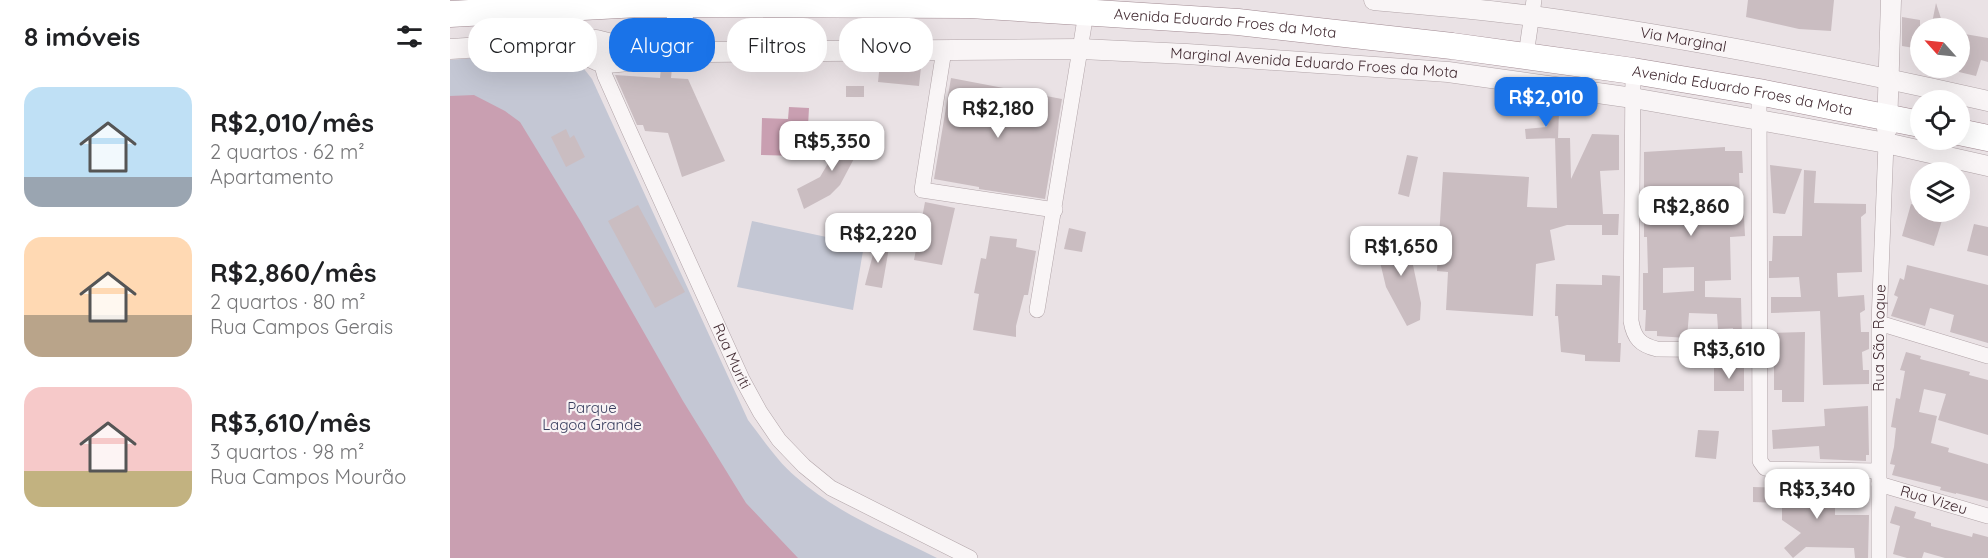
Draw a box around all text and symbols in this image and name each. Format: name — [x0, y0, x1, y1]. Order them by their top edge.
street label: Avenida Eduardo Froes da Mota — [1113, 4, 1337, 42]
chip: Comprar — [468, 18, 597, 72]
chip: Alugar — [609, 18, 715, 72]
chip: Filtros — [727, 18, 827, 72]
chip: Novo — [839, 18, 933, 72]
north arrow — [1910, 18, 1970, 78]
map controls — [1910, 18, 1970, 222]
text: 8 imóveis — [24, 20, 140, 53]
icon: filters — [393, 20, 426, 53]
street label: Via Marginal — [1639, 22, 1728, 56]
street label: Marginal Avenida Eduardo Froes da Mota — [1170, 43, 1459, 82]
street label: Avenida Eduardo Froes da Mota — [1631, 61, 1854, 119]
pin: R$2,010 — [1491, 77, 1601, 128]
text: R$2,010 — [1509, 84, 1583, 109]
pin: R$2,180 — [943, 88, 1053, 139]
button: locate — [1910, 90, 1970, 150]
text: R$2,180 — [962, 95, 1034, 120]
text: R$2,010/mês — [210, 106, 374, 139]
icon: home — [72, 111, 144, 183]
pin: R$5,350 — [777, 121, 887, 172]
text: R$5,350 — [793, 128, 871, 153]
text: 2 quartos · 62 m² — [210, 139, 365, 164]
button: layers — [1910, 162, 1970, 222]
text: Apartamento — [210, 164, 334, 189]
pin: R$2,860 — [1636, 186, 1746, 237]
text: R$2,860 — [1653, 193, 1729, 218]
pin: R$2,220 — [823, 213, 933, 264]
text: R$2,220 — [839, 220, 917, 245]
pin: R$1,650 — [1346, 226, 1456, 277]
text: R$1,650 — [1364, 233, 1438, 258]
text: R$2,860/mês — [210, 256, 377, 289]
icon: home — [72, 261, 144, 333]
street label: Rua São Roque — [1869, 284, 1889, 392]
text: 2 quartos · 80 m² — [210, 289, 366, 314]
text: Rua Campos Gerais — [210, 314, 393, 339]
street label: Rua Muriti — [709, 320, 756, 392]
pin: R$3,610 — [1674, 329, 1784, 380]
text: R$3,610 — [1693, 336, 1765, 361]
park label: Parque Lagoa Grande — [542, 398, 642, 434]
text: R$3,610/mês — [210, 406, 371, 439]
icon: home — [72, 411, 144, 483]
text: 3 quartos · 98 m² — [210, 439, 364, 464]
text: Rua Campos Mourão — [210, 464, 406, 489]
pin: R$3,340 — [1762, 469, 1872, 520]
text: R$3,340 — [1779, 476, 1855, 501]
street label: Rua Vizeu — [1898, 481, 1970, 518]

